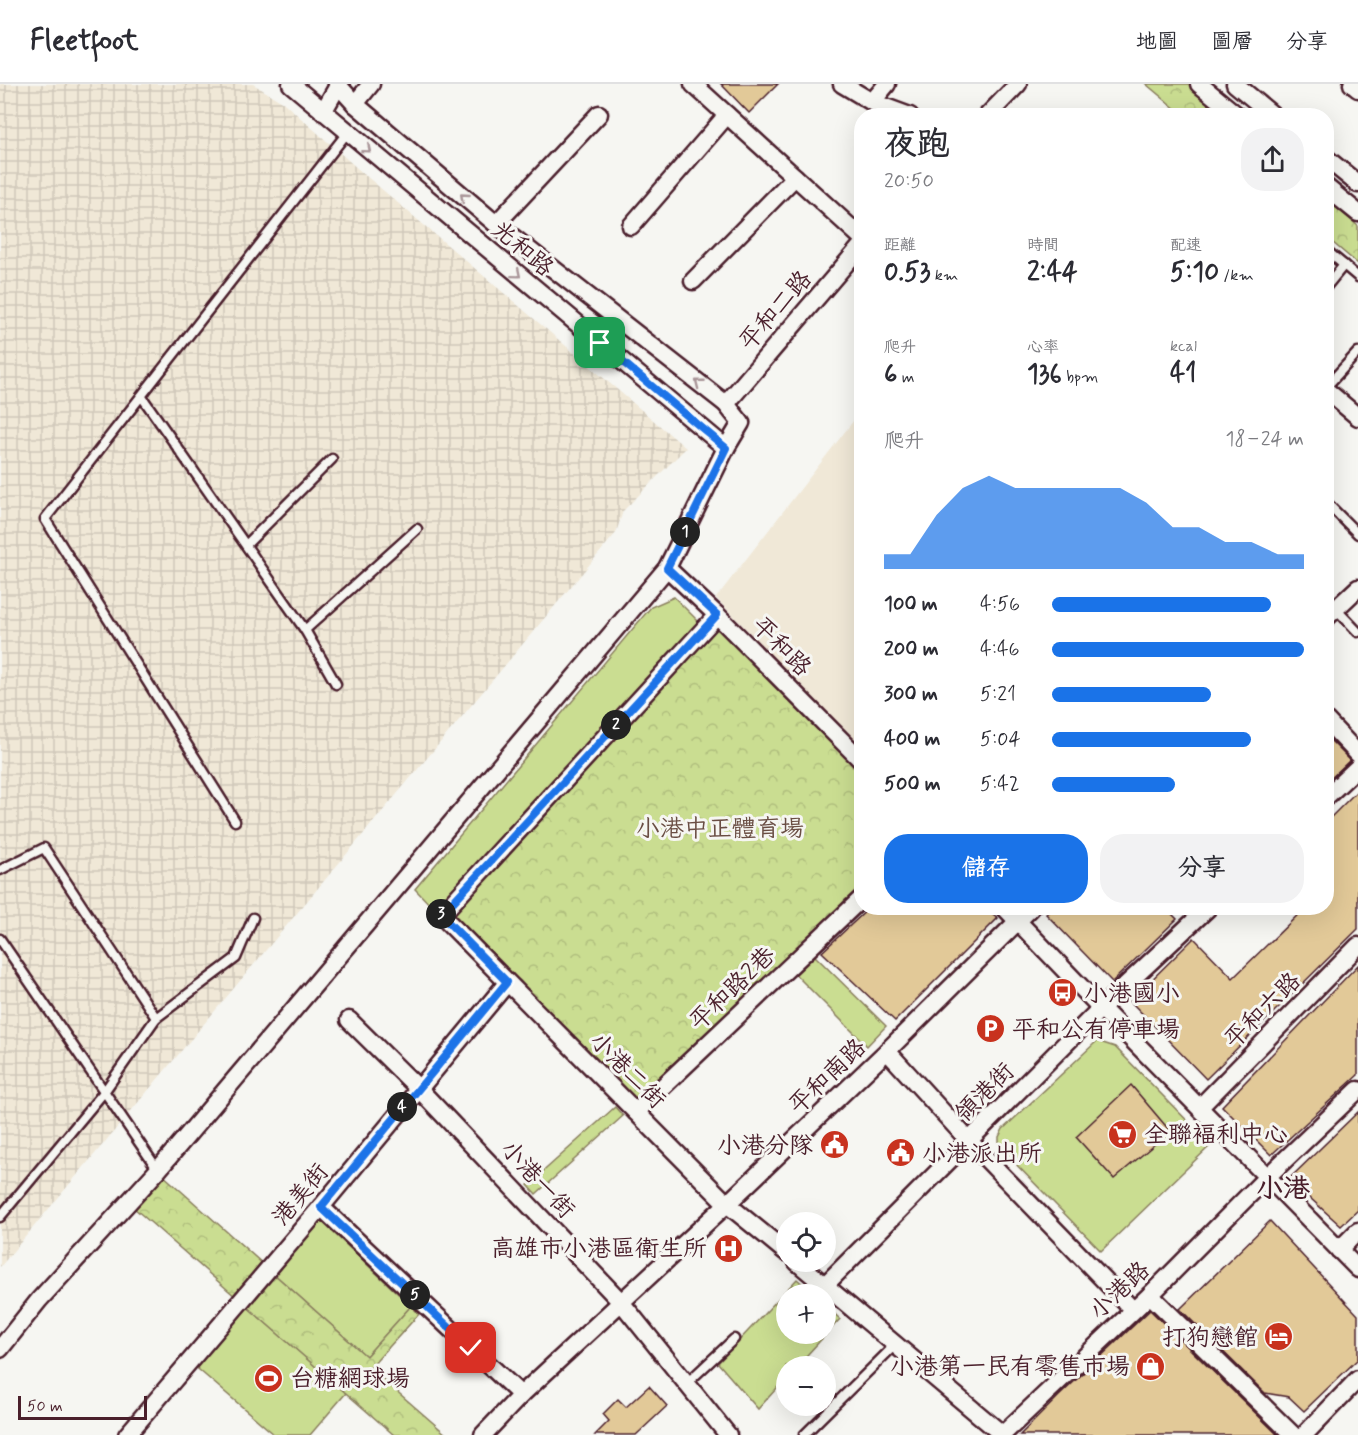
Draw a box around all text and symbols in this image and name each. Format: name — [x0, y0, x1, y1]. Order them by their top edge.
text: Fleetfoot — [30, 23, 139, 60]
text: 地圖 — [1136, 28, 1178, 56]
text: 圖層 — [1211, 28, 1253, 56]
text: 分享 — [1286, 28, 1328, 56]
text: 夜跑 — [884, 123, 950, 167]
button: share — [1241, 128, 1304, 191]
one-way arrow — [361, 142, 372, 153]
text: 20:50 — [884, 168, 934, 195]
one-way arrow — [460, 193, 471, 204]
street label: 光和路 — [484, 214, 560, 284]
text: 距離 — [884, 235, 916, 256]
text: 時間 — [1027, 235, 1059, 256]
text: 配速 — [1170, 235, 1202, 256]
text: 0.53 — [884, 256, 931, 290]
text: 2:44 — [1027, 256, 1078, 290]
text: 5:10 — [1170, 256, 1219, 290]
street label: 平和二路 — [733, 265, 819, 357]
text: km — [931, 265, 958, 286]
text: /km — [1219, 265, 1254, 286]
one-way arrow — [510, 267, 521, 278]
pin — [574, 317, 625, 368]
icon: arrive — [583, 326, 616, 359]
text: kcal — [1170, 336, 1197, 357]
text: 爬升 — [884, 337, 916, 358]
text: 心率 — [1027, 337, 1059, 358]
text: 41 — [1170, 357, 1196, 391]
text: 6 — [884, 358, 897, 392]
text: 136 — [1027, 358, 1062, 392]
text: m — [897, 367, 914, 388]
text: bpm — [1062, 367, 1098, 388]
one-way arrow — [695, 379, 706, 390]
text: 18–24 m — [1225, 426, 1304, 453]
text: 爬升 — [884, 428, 924, 455]
pin: 1 — [670, 517, 700, 547]
text: 1 — [681, 521, 689, 542]
text: 100 m — [884, 591, 938, 618]
text: 4:56 — [980, 591, 1020, 618]
street label: 平和路 — [745, 611, 817, 683]
text: 200 m — [884, 636, 939, 663]
text: 4:46 — [980, 636, 1020, 663]
text: 300 m — [884, 681, 938, 708]
text: 5:21 — [980, 681, 1016, 708]
pin: 2 — [601, 710, 631, 740]
text: 2 — [612, 714, 620, 735]
text: 400 m — [884, 726, 940, 753]
text: 5:04 — [980, 726, 1021, 753]
text: 500 m — [884, 771, 941, 798]
text: 5:42 — [980, 771, 1020, 798]
park label: 小港中正體育場 — [636, 814, 804, 845]
button: 儲存 — [884, 834, 1088, 903]
button: 分享 — [1100, 834, 1304, 903]
pin: 3 — [426, 899, 456, 929]
text: 3 — [437, 903, 445, 924]
street label: 平和路2巷 — [684, 940, 783, 1038]
street label: 平和六路 — [1218, 966, 1308, 1056]
bus stop icon: 小港國小 — [1047, 977, 1079, 1009]
place label: 小港國小 — [1084, 979, 1180, 1010]
parking icon: 平和公有停車場 — [975, 1013, 1007, 1045]
place label: 平和公有停車場 — [1012, 1015, 1180, 1046]
street label: 小港二街 — [582, 1026, 672, 1116]
street label: 平和南路 — [783, 1033, 873, 1122]
street label: 領港街 — [949, 1057, 1021, 1129]
pin: 4 — [387, 1092, 417, 1122]
text: 4 — [397, 1096, 407, 1117]
supermarket icon: 全聯褔利中心 — [1107, 1118, 1139, 1150]
place label: 全聯褔利中心 — [1144, 1120, 1288, 1151]
public building icon: 小港分隊 — [818, 1129, 850, 1161]
place label: 小港分隊 — [717, 1131, 813, 1162]
street label: 小港一街 — [493, 1134, 581, 1226]
public building icon: 小港派出所 — [885, 1137, 917, 1169]
place label: 小港派出所 — [922, 1139, 1042, 1170]
street label: 港美街 — [266, 1157, 336, 1233]
district label: 小港 — [1256, 1172, 1310, 1207]
map controls — [776, 1212, 836, 1416]
button: locate — [776, 1212, 836, 1272]
hospital icon: 高雄市小港區衛生所 — [712, 1232, 744, 1264]
place label: 高雄市小港區衛生所 — [491, 1234, 707, 1265]
street label: 小港路 — [1083, 1255, 1157, 1327]
pin: 5 — [400, 1280, 430, 1310]
text: 5 — [410, 1284, 420, 1305]
button: + — [776, 1284, 836, 1344]
hotel icon: 打狗戀館 — [1263, 1321, 1295, 1353]
pin — [445, 1322, 496, 1373]
place label: 打狗戀館 — [1162, 1323, 1258, 1354]
icon: check — [454, 1331, 487, 1364]
shop icon: 小港第一民有零售市場 — [1135, 1350, 1167, 1382]
place label: 小港第一民有零售市場 — [890, 1352, 1130, 1383]
button: − — [776, 1356, 836, 1416]
sports icon: 台糖網球場 — [253, 1362, 285, 1394]
place label: 台糖網球場 — [290, 1364, 410, 1395]
scale bar — [18, 1393, 147, 1420]
text: 50 m — [27, 1396, 63, 1417]

